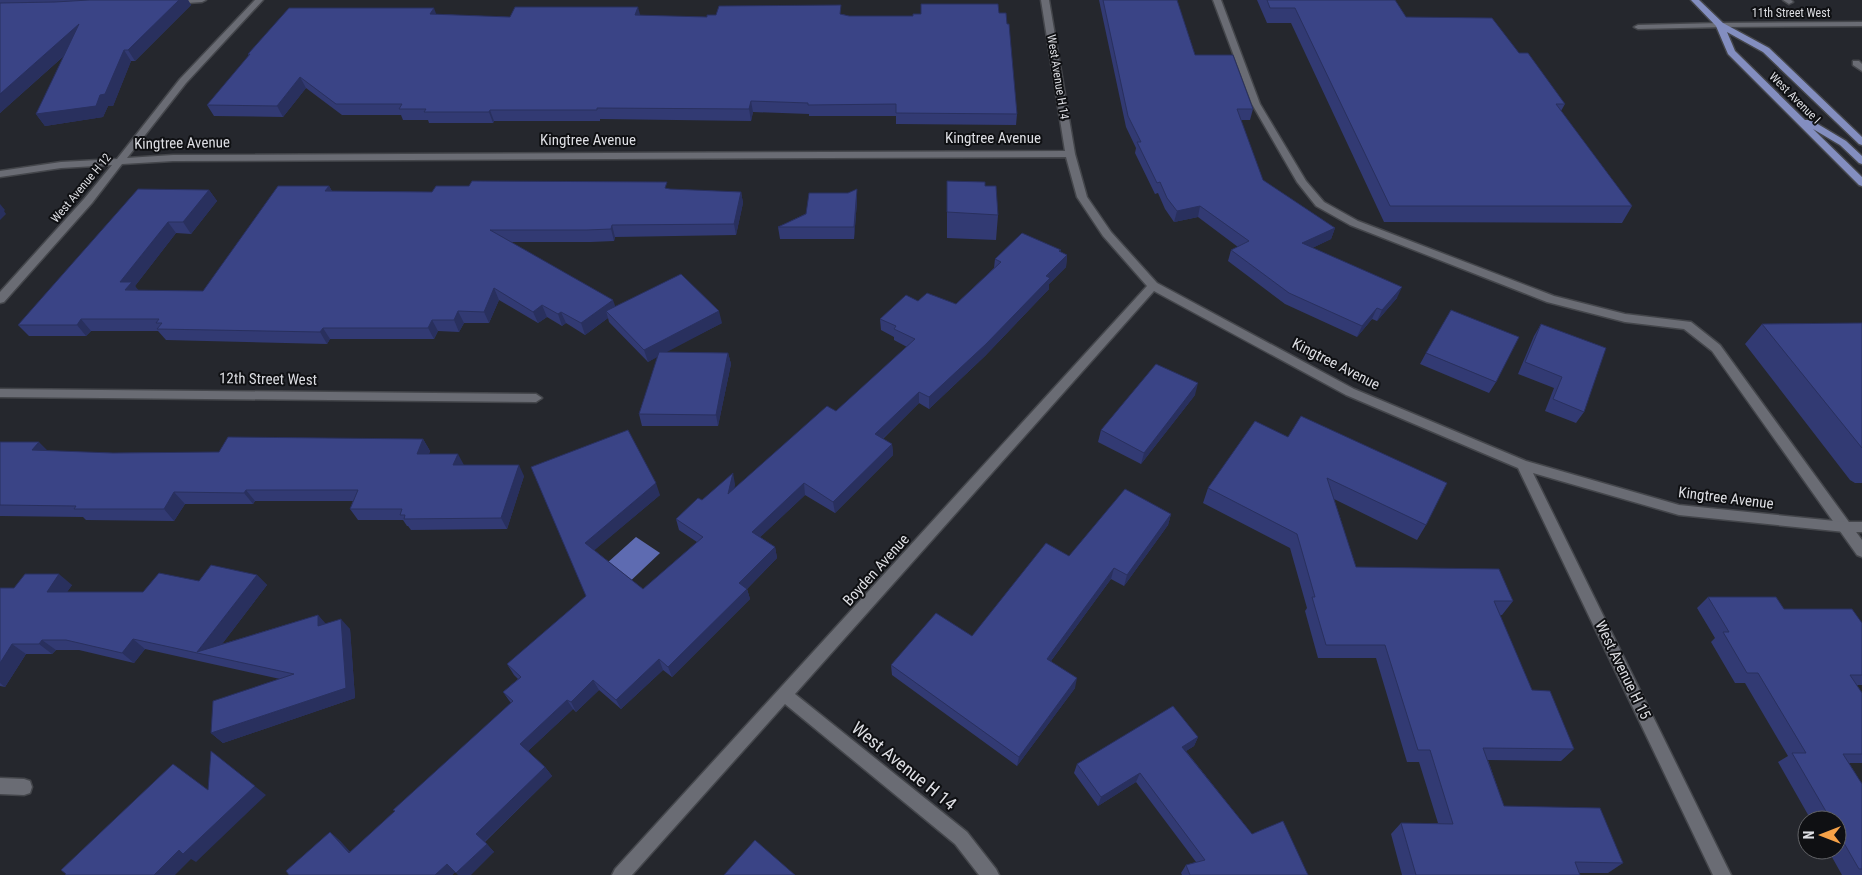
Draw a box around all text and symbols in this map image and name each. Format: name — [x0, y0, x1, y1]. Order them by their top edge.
street label: 11th Street West — [1752, 6, 1831, 20]
street label: West Avenue H 14 — [1044, 34, 1072, 120]
street label: West Avenue I — [1766, 69, 1824, 127]
street label: Kingtree Avenue — [945, 129, 1041, 147]
street label: Kingtree Avenue — [540, 131, 636, 149]
street label: Kingtree Avenue — [134, 133, 230, 153]
street label: West Avenue H 12 — [48, 151, 114, 225]
street label: Kingtree Avenue — [1289, 334, 1383, 394]
street label: 12th Street West — [219, 369, 317, 389]
street label: Kingtree Avenue — [1677, 483, 1775, 513]
street label: Boyden Avenue — [839, 530, 913, 610]
street label: West Avenue H 15 — [1591, 618, 1655, 722]
street label: West Avenue H 14 — [848, 717, 961, 814]
north arrow — [1797, 810, 1847, 860]
text: N — [1801, 831, 1817, 839]

